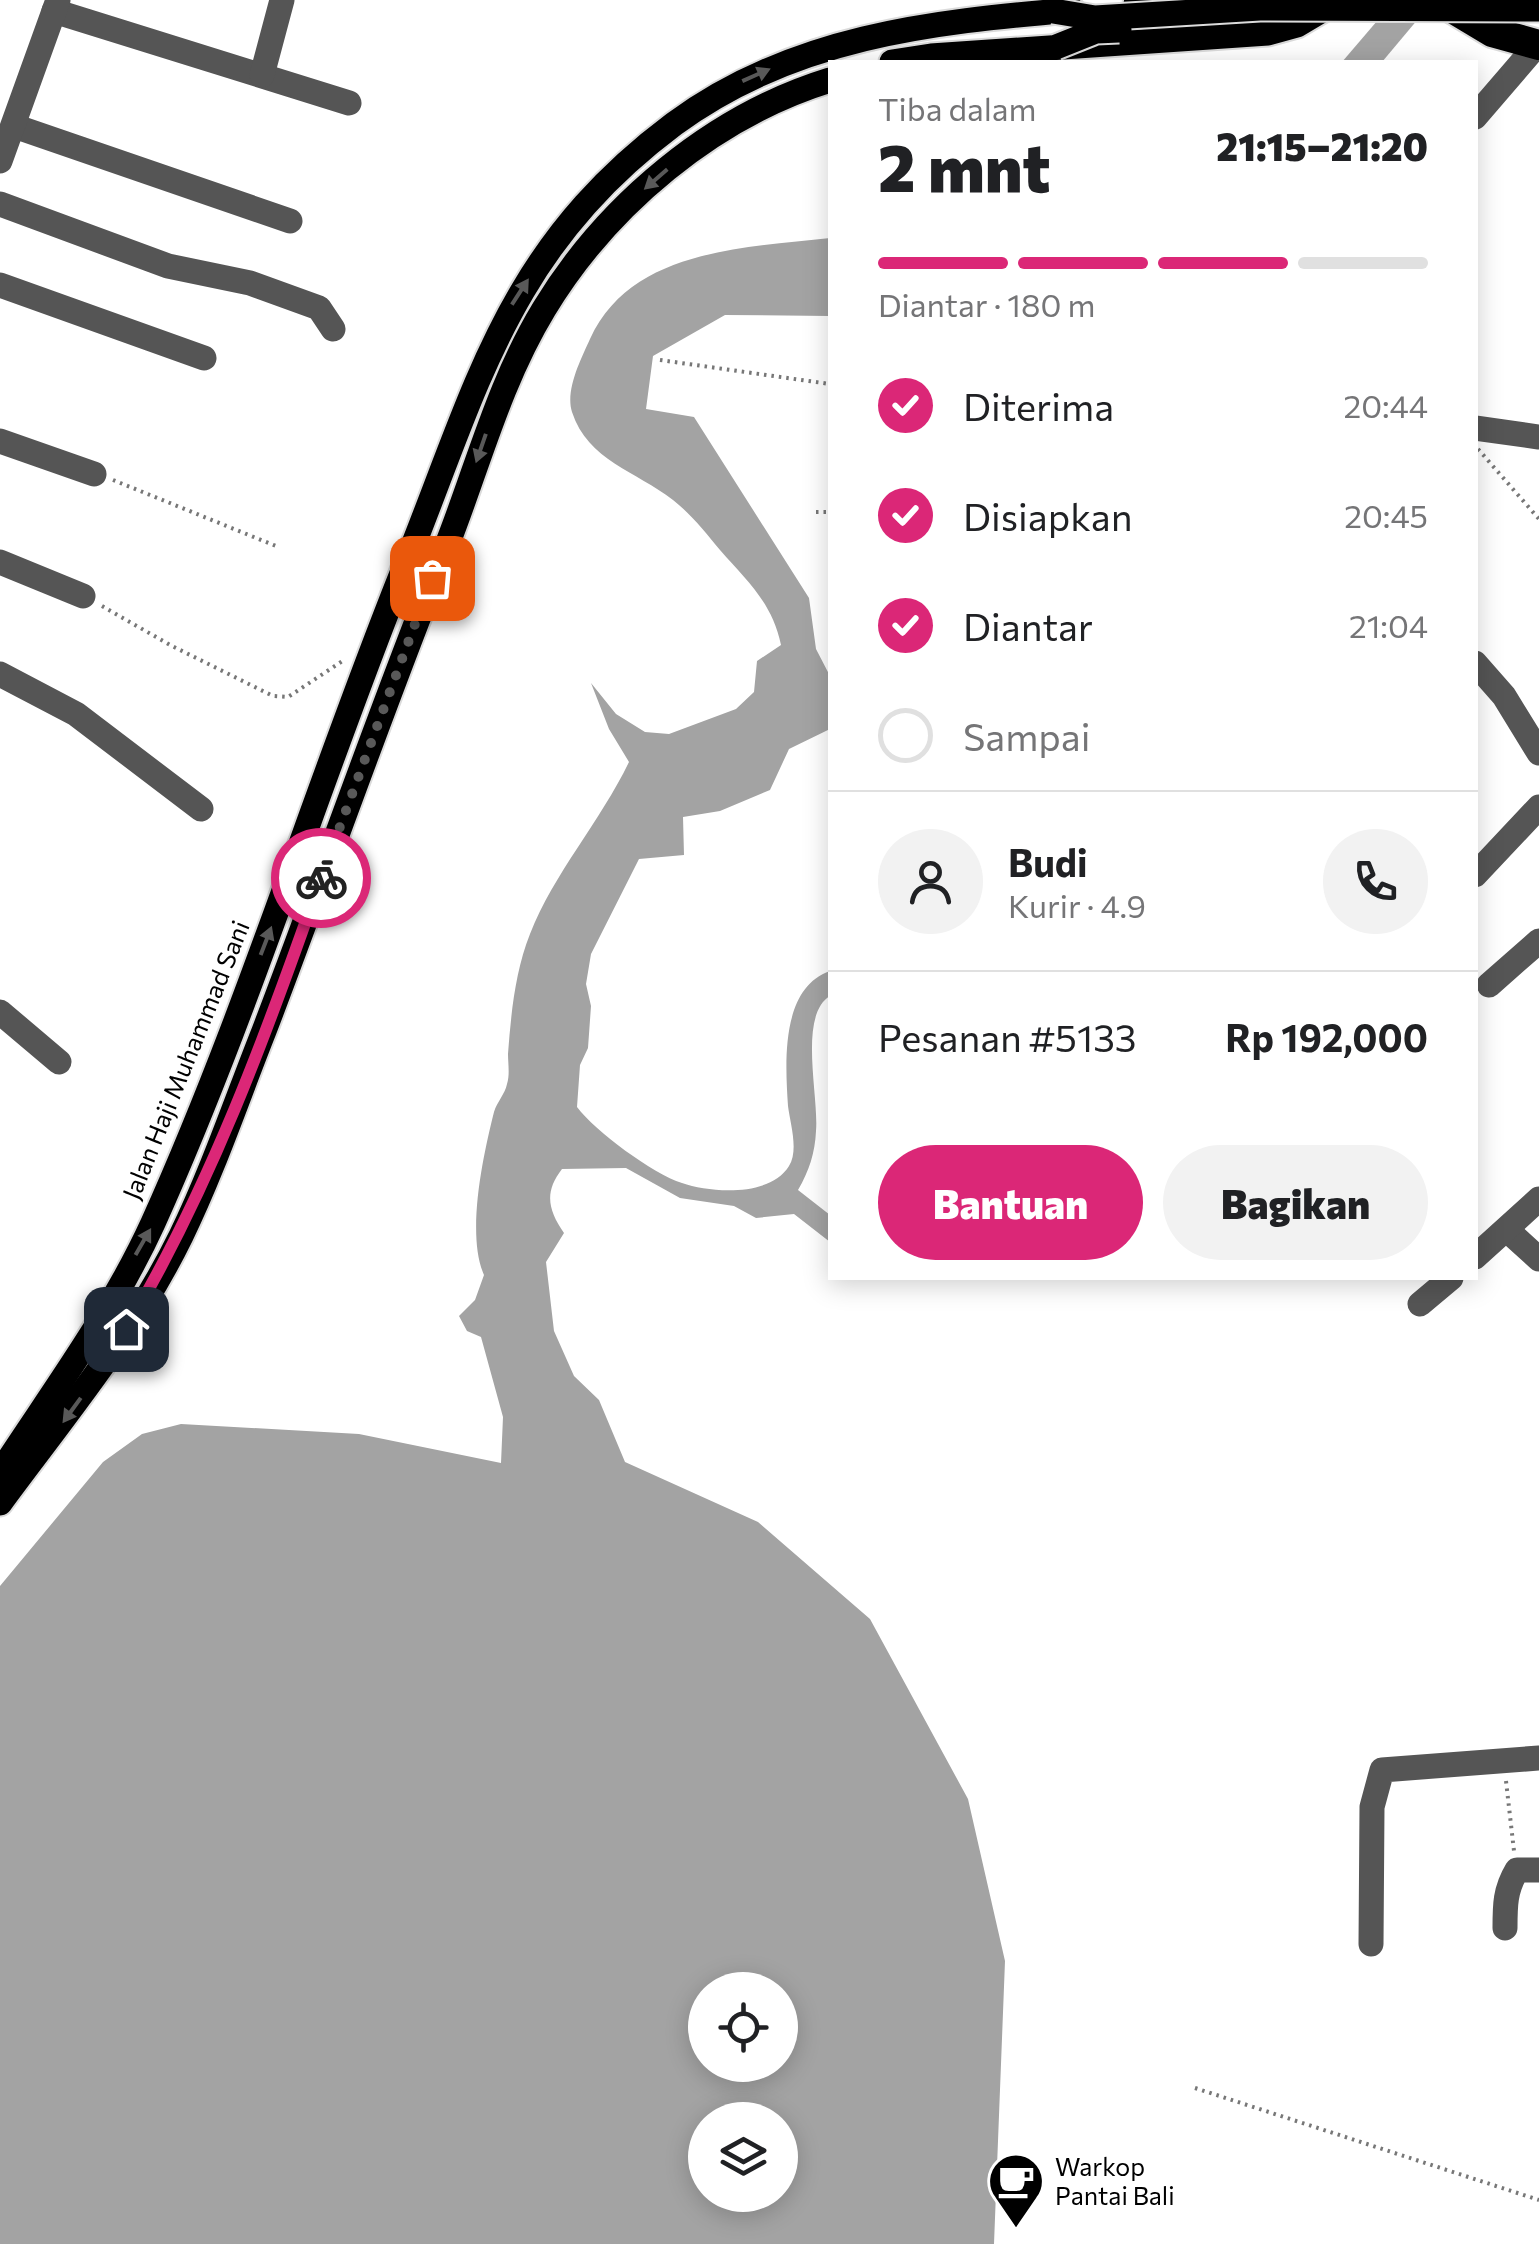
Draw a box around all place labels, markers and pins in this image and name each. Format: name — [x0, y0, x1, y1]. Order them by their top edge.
pin — [390, 536, 475, 621]
pin — [84, 1287, 169, 1372]
cafe icon: Warkop Pantai Bali — [986, 2151, 1046, 2230]
place label: Warkop Pantai Bali — [1055, 2151, 1175, 2210]

